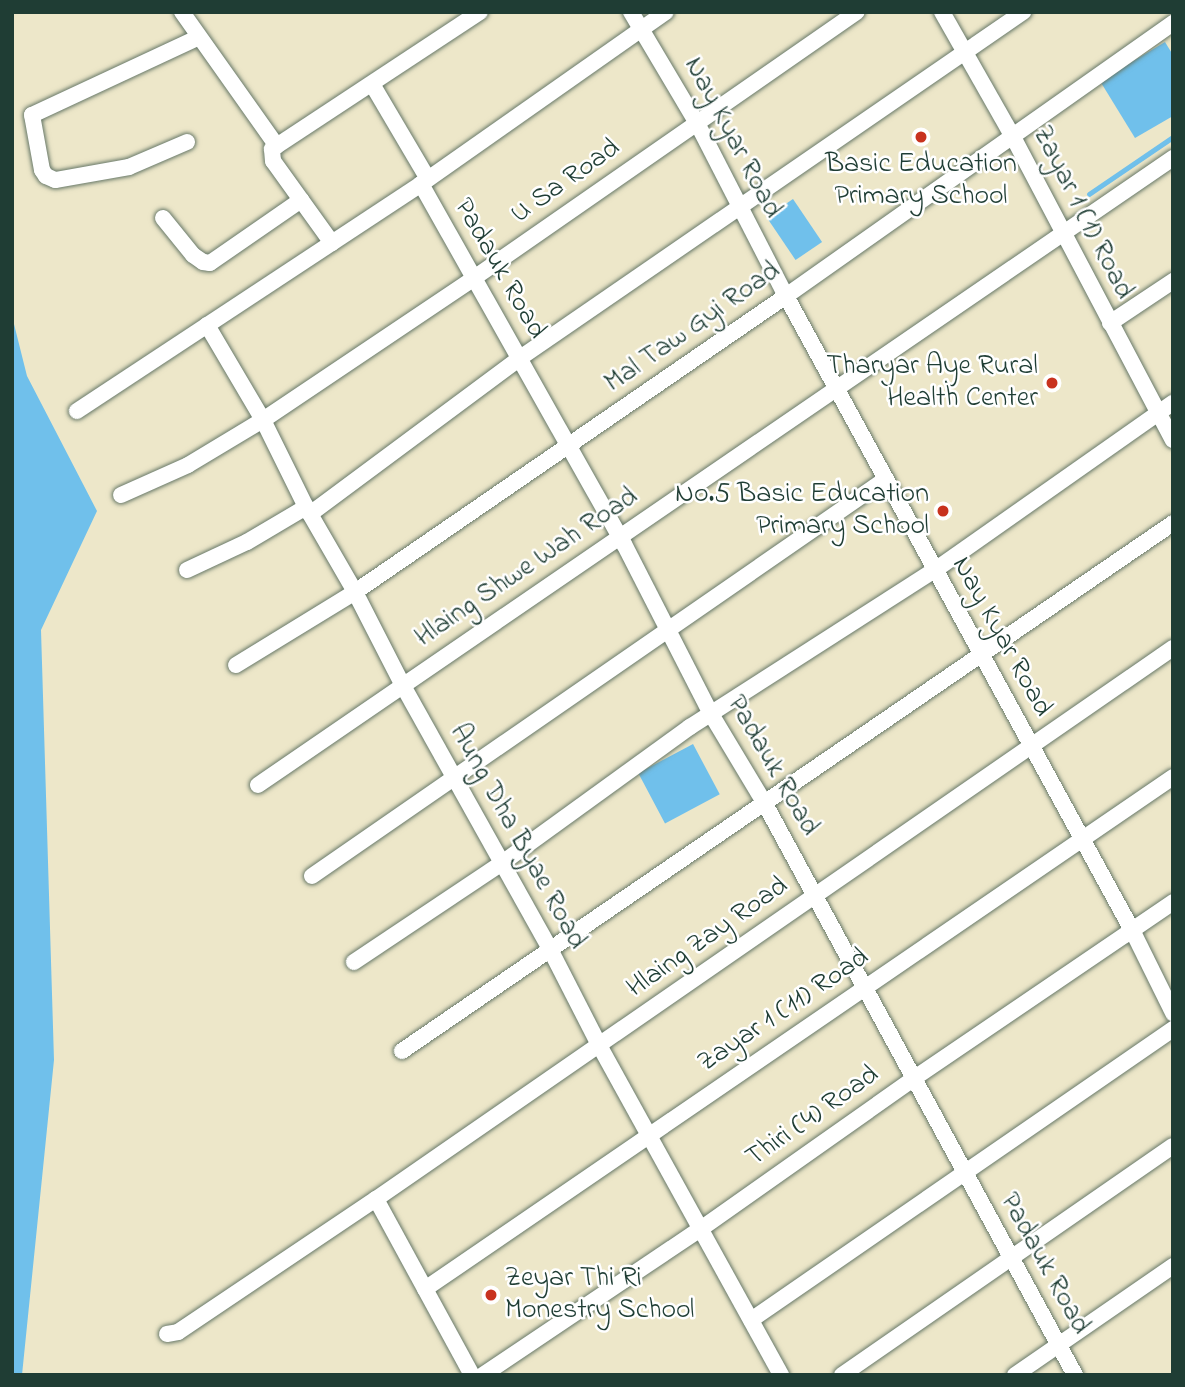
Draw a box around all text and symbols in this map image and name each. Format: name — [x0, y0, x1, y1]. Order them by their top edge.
street label: Nay Kyar Road — [676, 52, 788, 224]
street label: Zayar 1 (1) Road — [1024, 121, 1140, 305]
marker: Basic Education Primary School — [913, 129, 929, 145]
street label: U Sa Road — [505, 132, 627, 232]
place label: Basic Education Primary School — [825, 148, 1017, 214]
street label: Padauk Road — [445, 193, 553, 345]
street label: Mal Taw Gyi Road — [599, 255, 787, 401]
place label: Tharyar Aye Rural Health Center — [826, 350, 1038, 416]
marker: Tharyar Aye Rural Health Center — [1044, 375, 1060, 391]
place label: No.5 Basic Education Primary School — [675, 478, 929, 544]
street label: Hlaing Shwe Wah Road — [409, 481, 645, 655]
marker: No.5 Basic Education Primary School — [935, 503, 951, 519]
street label: Nay Kyar Road — [943, 551, 1059, 723]
street label: Padauk Road — [718, 690, 826, 842]
street label: Aung Dha Byae Road — [441, 718, 593, 956]
street label: Hlaing Zay Road — [621, 870, 795, 1006]
street label: Zayar 1 (11) Road — [692, 941, 876, 1081]
street label: Thiri (4) Road — [740, 1059, 886, 1175]
street label: Padauk Road — [991, 1187, 1097, 1341]
place label: Zeyar Thi Ri Monestry School — [505, 1262, 695, 1328]
marker: Zeyar Thi Ri Monestry School — [483, 1287, 499, 1303]

